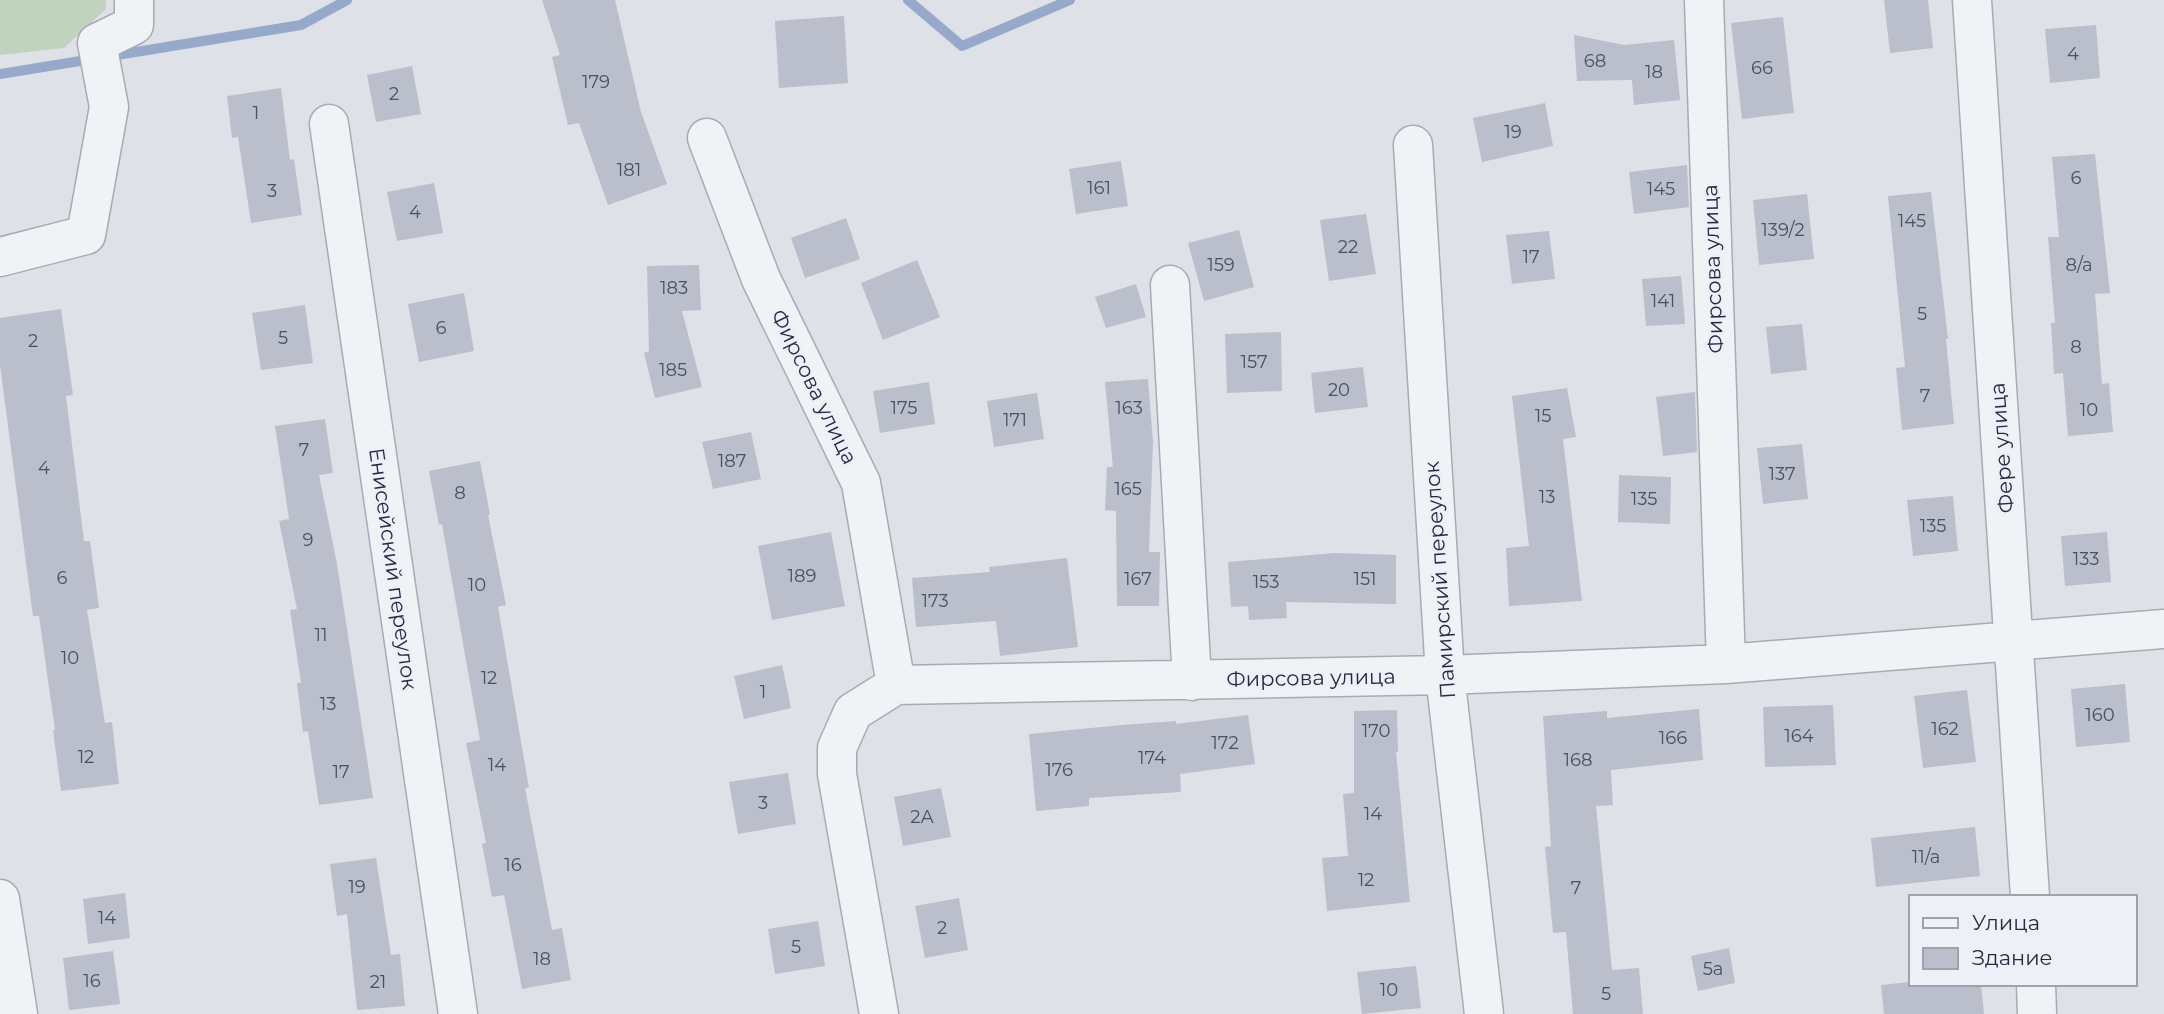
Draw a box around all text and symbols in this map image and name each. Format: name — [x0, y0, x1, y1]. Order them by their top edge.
house number: 4 — [2067, 43, 2079, 65]
house number: 68 — [1584, 50, 1606, 72]
house number: 66 — [1751, 57, 1773, 79]
house number: 18 — [1645, 61, 1663, 83]
house number: 179 — [582, 71, 610, 93]
house number: 2 — [389, 83, 399, 105]
house number: 1 — [253, 102, 259, 124]
house number: 19 — [1504, 121, 1522, 143]
house number: 181 — [617, 159, 641, 181]
house number: 6 — [2071, 167, 2082, 189]
house number: 161 — [1087, 177, 1111, 199]
house number: 145 — [1647, 178, 1675, 200]
house number: 3 — [267, 180, 277, 202]
street label: Фирсова улица — [1697, 184, 1728, 354]
house number: 4 — [409, 201, 421, 223]
house number: 145 — [1898, 210, 1926, 232]
house number: 139/2 — [1761, 219, 1805, 241]
house number: 22 — [1338, 236, 1358, 258]
house number: 17 — [1522, 246, 1540, 268]
house number: 159 — [1207, 254, 1235, 276]
house number: 8/а — [2066, 254, 2092, 276]
house number: 183 — [660, 277, 688, 299]
house number: 141 — [1651, 290, 1675, 312]
house number: 5 — [1917, 303, 1927, 325]
street label: Фирсова улица — [766, 305, 863, 468]
house number: 6 — [436, 317, 447, 339]
house number: 5 — [278, 327, 288, 349]
house number: 2 — [28, 330, 38, 352]
house number: 8 — [2070, 336, 2082, 358]
house number: 157 — [1240, 351, 1268, 373]
house number: 185 — [659, 359, 687, 381]
house number: 20 — [1328, 379, 1350, 401]
street label: Фере улица — [1984, 382, 2019, 514]
house number: 7 — [1920, 385, 1930, 407]
house number: 175 — [891, 397, 917, 419]
house number: 163 — [1115, 397, 1143, 419]
house number: 10 — [2080, 399, 2098, 421]
house number: 15 — [1535, 405, 1551, 427]
house number: 171 — [1003, 409, 1027, 431]
house number: 7 — [299, 439, 309, 461]
street label: Енисейский переулок — [364, 446, 423, 692]
house number: 187 — [718, 450, 746, 472]
house number: 4 — [38, 457, 50, 479]
street label: Памирский переулок — [1419, 461, 1460, 700]
house number: 137 — [1768, 463, 1796, 485]
house number: 165 — [1114, 478, 1142, 500]
house number: 8 — [454, 482, 466, 504]
house number: 13 — [1539, 486, 1555, 508]
house number: 135 — [1631, 488, 1657, 510]
house number: 135 — [1920, 515, 1946, 537]
house number: 9 — [303, 529, 314, 551]
house number: 133 — [2073, 548, 2099, 570]
house number: 189 — [788, 565, 817, 587]
house number: 6 — [57, 567, 68, 589]
house number: 167 — [1124, 568, 1152, 590]
house number: 151 — [1353, 568, 1377, 590]
house number: 153 — [1253, 571, 1279, 593]
house number: 10 — [468, 574, 486, 596]
house number: 173 — [921, 590, 949, 612]
house number: 11 — [315, 624, 328, 646]
house number: 10 — [61, 647, 79, 669]
street label: Фирсова улица — [1226, 664, 1396, 691]
house number: 12 — [481, 667, 497, 689]
house number: 1 — [760, 681, 766, 703]
house number: 13 — [320, 693, 336, 715]
house number: 160 — [2085, 704, 2115, 726]
house number: 162 — [1931, 718, 1959, 740]
house number: 170 — [1362, 720, 1390, 742]
house number: 164 — [1784, 725, 1814, 747]
house number: 166 — [1659, 727, 1687, 749]
house number: 172 — [1211, 732, 1239, 754]
house number: 12 — [78, 746, 94, 768]
house number: 174 — [1138, 747, 1166, 769]
house number: 168 — [1564, 749, 1592, 771]
house number: 14 — [488, 754, 506, 776]
house number: 176 — [1045, 759, 1073, 781]
house number: 17 — [332, 761, 350, 783]
house number: 3 — [758, 792, 768, 814]
house number: 14 — [1364, 803, 1382, 825]
house number: 2А — [910, 806, 934, 828]
house number: 11/а — [1912, 846, 1940, 868]
house number: 16 — [504, 854, 522, 876]
house number: 12 — [1358, 869, 1374, 891]
house number: 19 — [348, 876, 366, 898]
house number: 7 — [1571, 877, 1581, 899]
legend — [1909, 895, 2136, 986]
house number: 14 — [98, 907, 116, 929]
text: Улица — [1972, 910, 2040, 935]
house number: 2 — [937, 917, 947, 939]
house number: 5 — [791, 936, 801, 958]
text: Здание — [1972, 945, 2053, 970]
house number: 18 — [533, 948, 551, 970]
house number: 5а — [1703, 958, 1723, 980]
house number: 16 — [83, 970, 101, 992]
house number: 21 — [370, 971, 386, 993]
house number: 10 — [1380, 979, 1398, 1001]
house number: 5 — [1601, 983, 1611, 1005]

